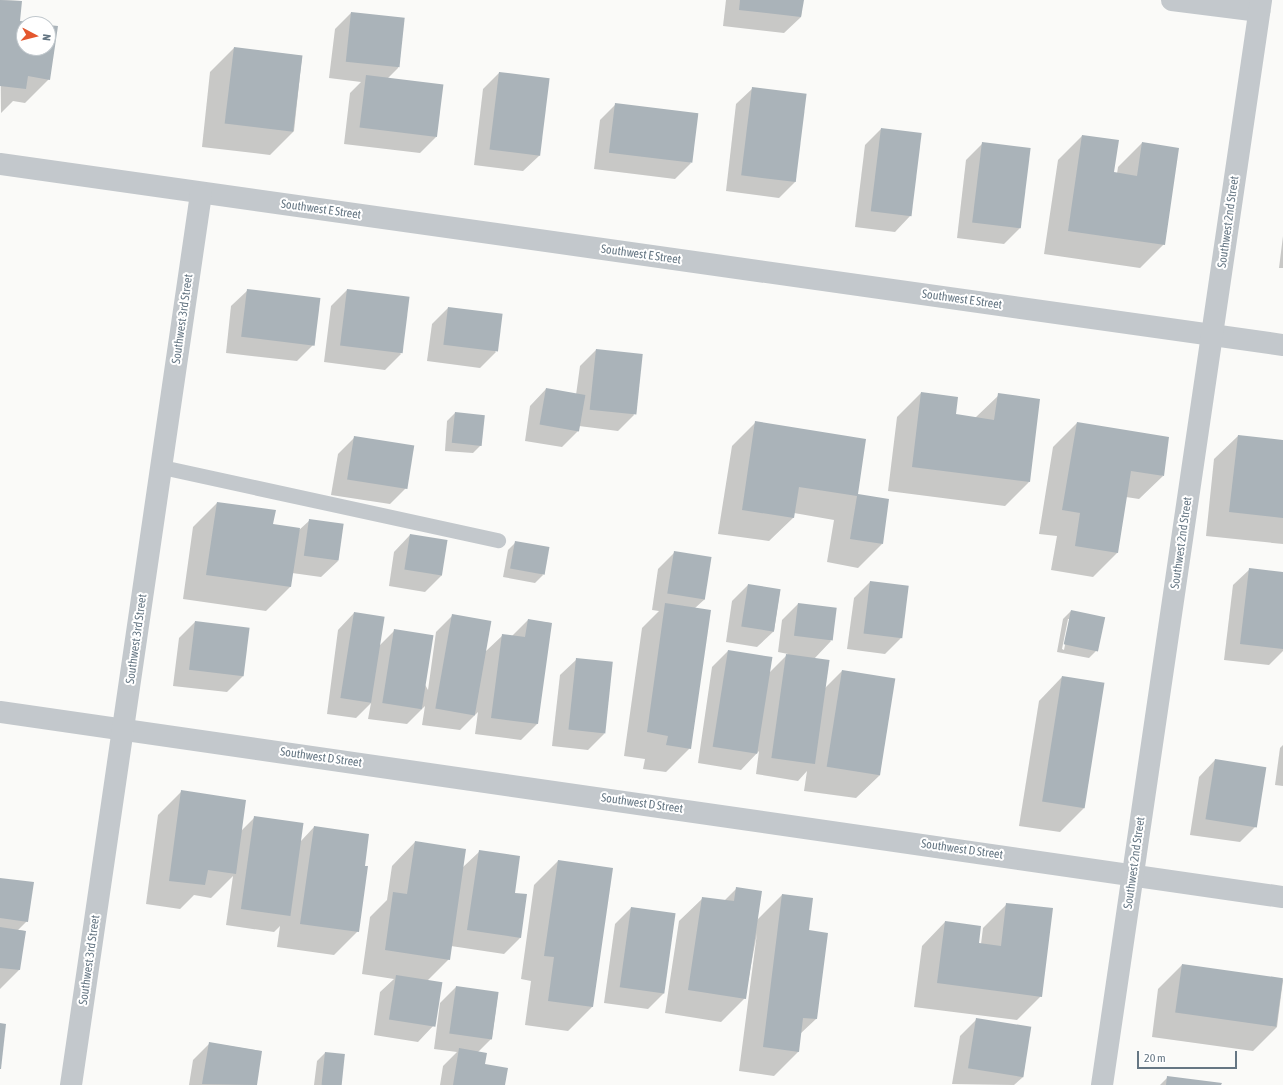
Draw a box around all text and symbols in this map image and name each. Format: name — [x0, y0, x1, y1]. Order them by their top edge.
north arrow — [16, 16, 56, 56]
text: N — [41, 33, 53, 41]
street label: Southwest 2nd Street — [1215, 175, 1243, 269]
street label: Southwest E Street — [280, 197, 362, 223]
street label: Southwest E Street — [600, 242, 682, 268]
street label: Southwest 3rd Street — [170, 273, 196, 365]
street label: Southwest E Street — [921, 287, 1003, 313]
street label: Southwest 2nd Street — [1168, 496, 1196, 590]
street label: Southwest 3rd Street — [124, 593, 150, 685]
street label: Southwest D Street — [279, 745, 363, 771]
street label: Southwest D Street — [600, 791, 684, 817]
street label: Southwest 2nd Street — [1121, 816, 1149, 910]
street label: Southwest D Street — [920, 837, 1004, 863]
street label: Southwest 3rd Street — [77, 914, 103, 1006]
scale bar — [1139, 1043, 1239, 1069]
text: 20 m — [1144, 1051, 1166, 1065]

